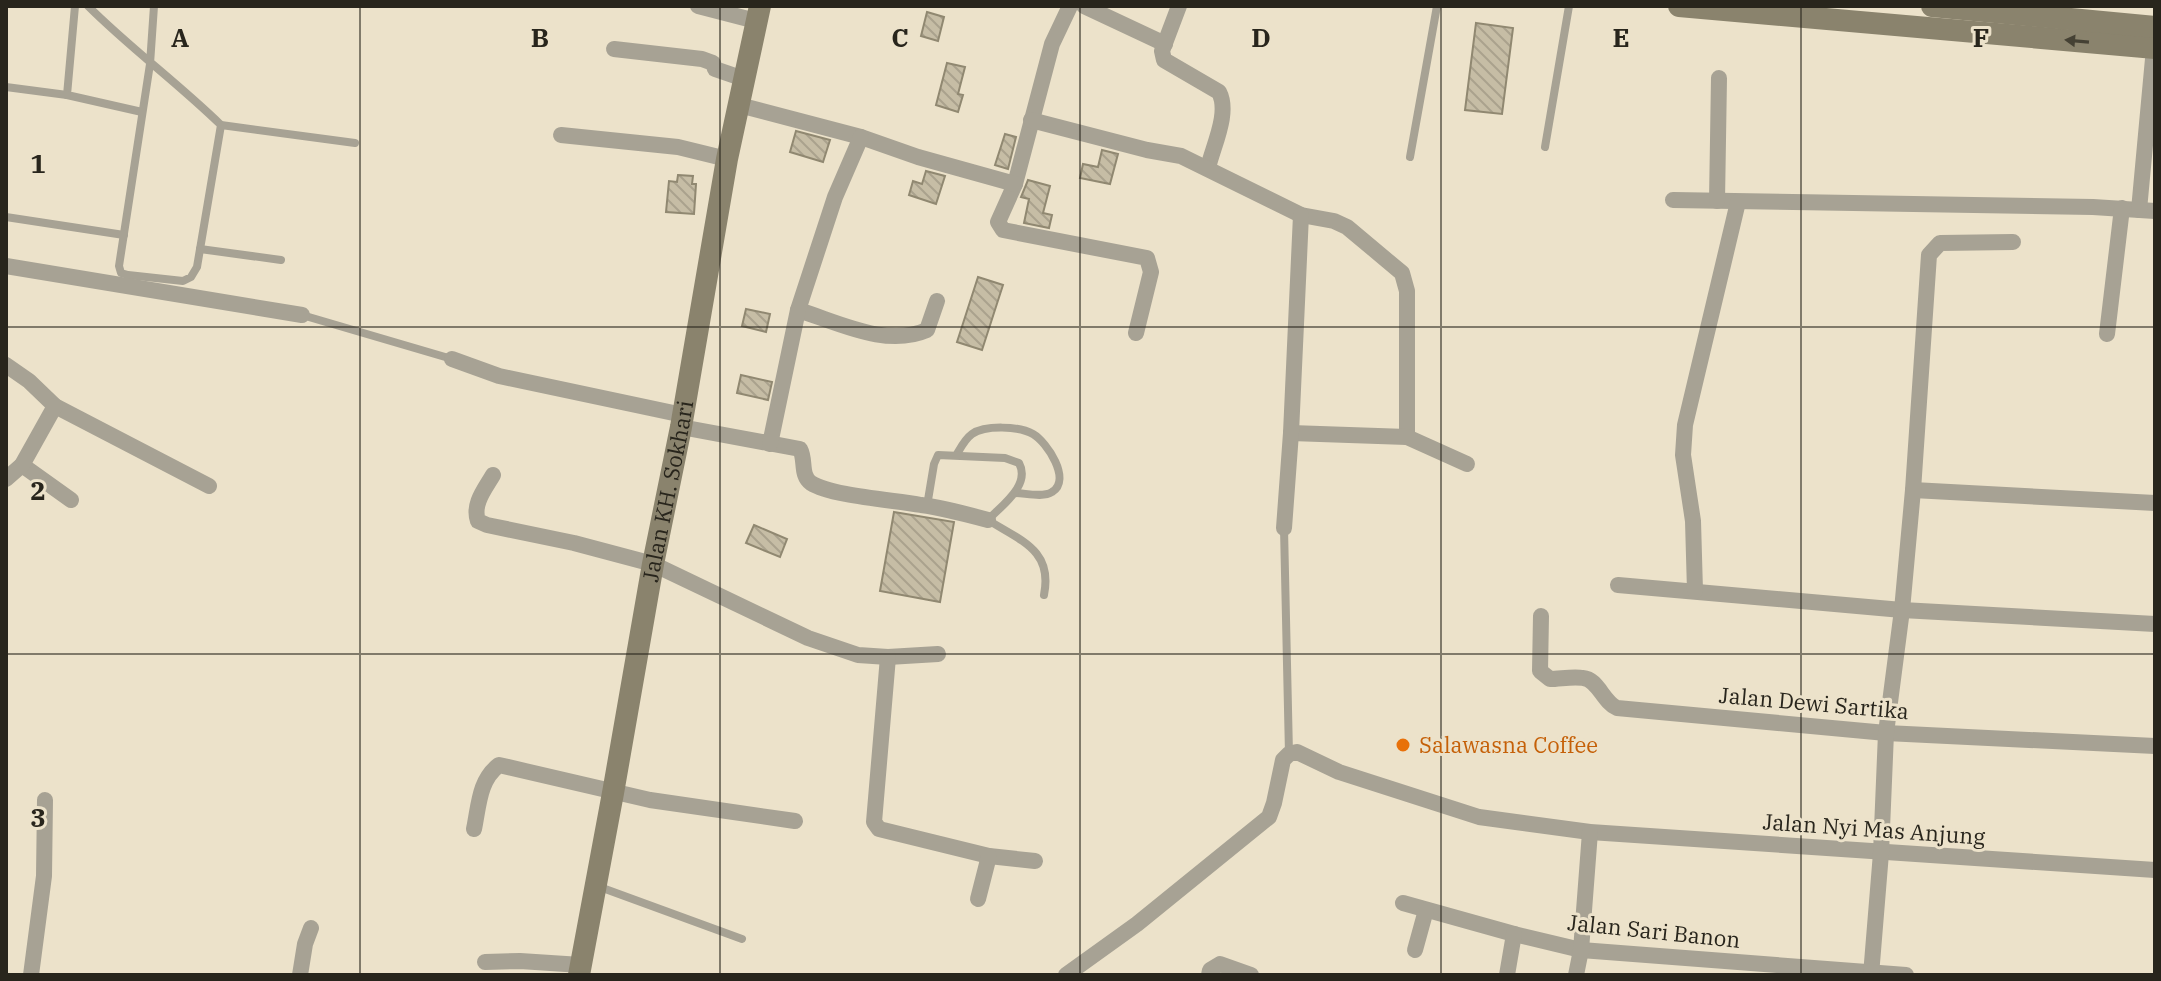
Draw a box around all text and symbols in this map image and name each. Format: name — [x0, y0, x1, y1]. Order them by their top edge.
text: A — [171, 20, 189, 54]
text: B — [531, 20, 549, 54]
text: C — [891, 20, 909, 54]
text: D — [1251, 20, 1271, 54]
text: E — [1612, 20, 1630, 54]
text: F — [1973, 20, 1989, 54]
one-way arrow — [2064, 35, 2089, 48]
text: 1 — [30, 146, 46, 180]
street label: Jalan KH. Sokhari — [635, 398, 699, 584]
text: 2 — [30, 473, 46, 507]
street label: Jalan Dewi Sartika — [1718, 680, 1910, 725]
place label: Salawasna Coffee — [1419, 730, 1598, 759]
marker: Salawasna Coffee — [1394, 736, 1412, 754]
text: 3 — [30, 800, 46, 834]
street label: Jalan Nyi Mas Anjung — [1762, 806, 1986, 851]
street label: Jalan Sari Banon — [1566, 907, 1742, 954]

